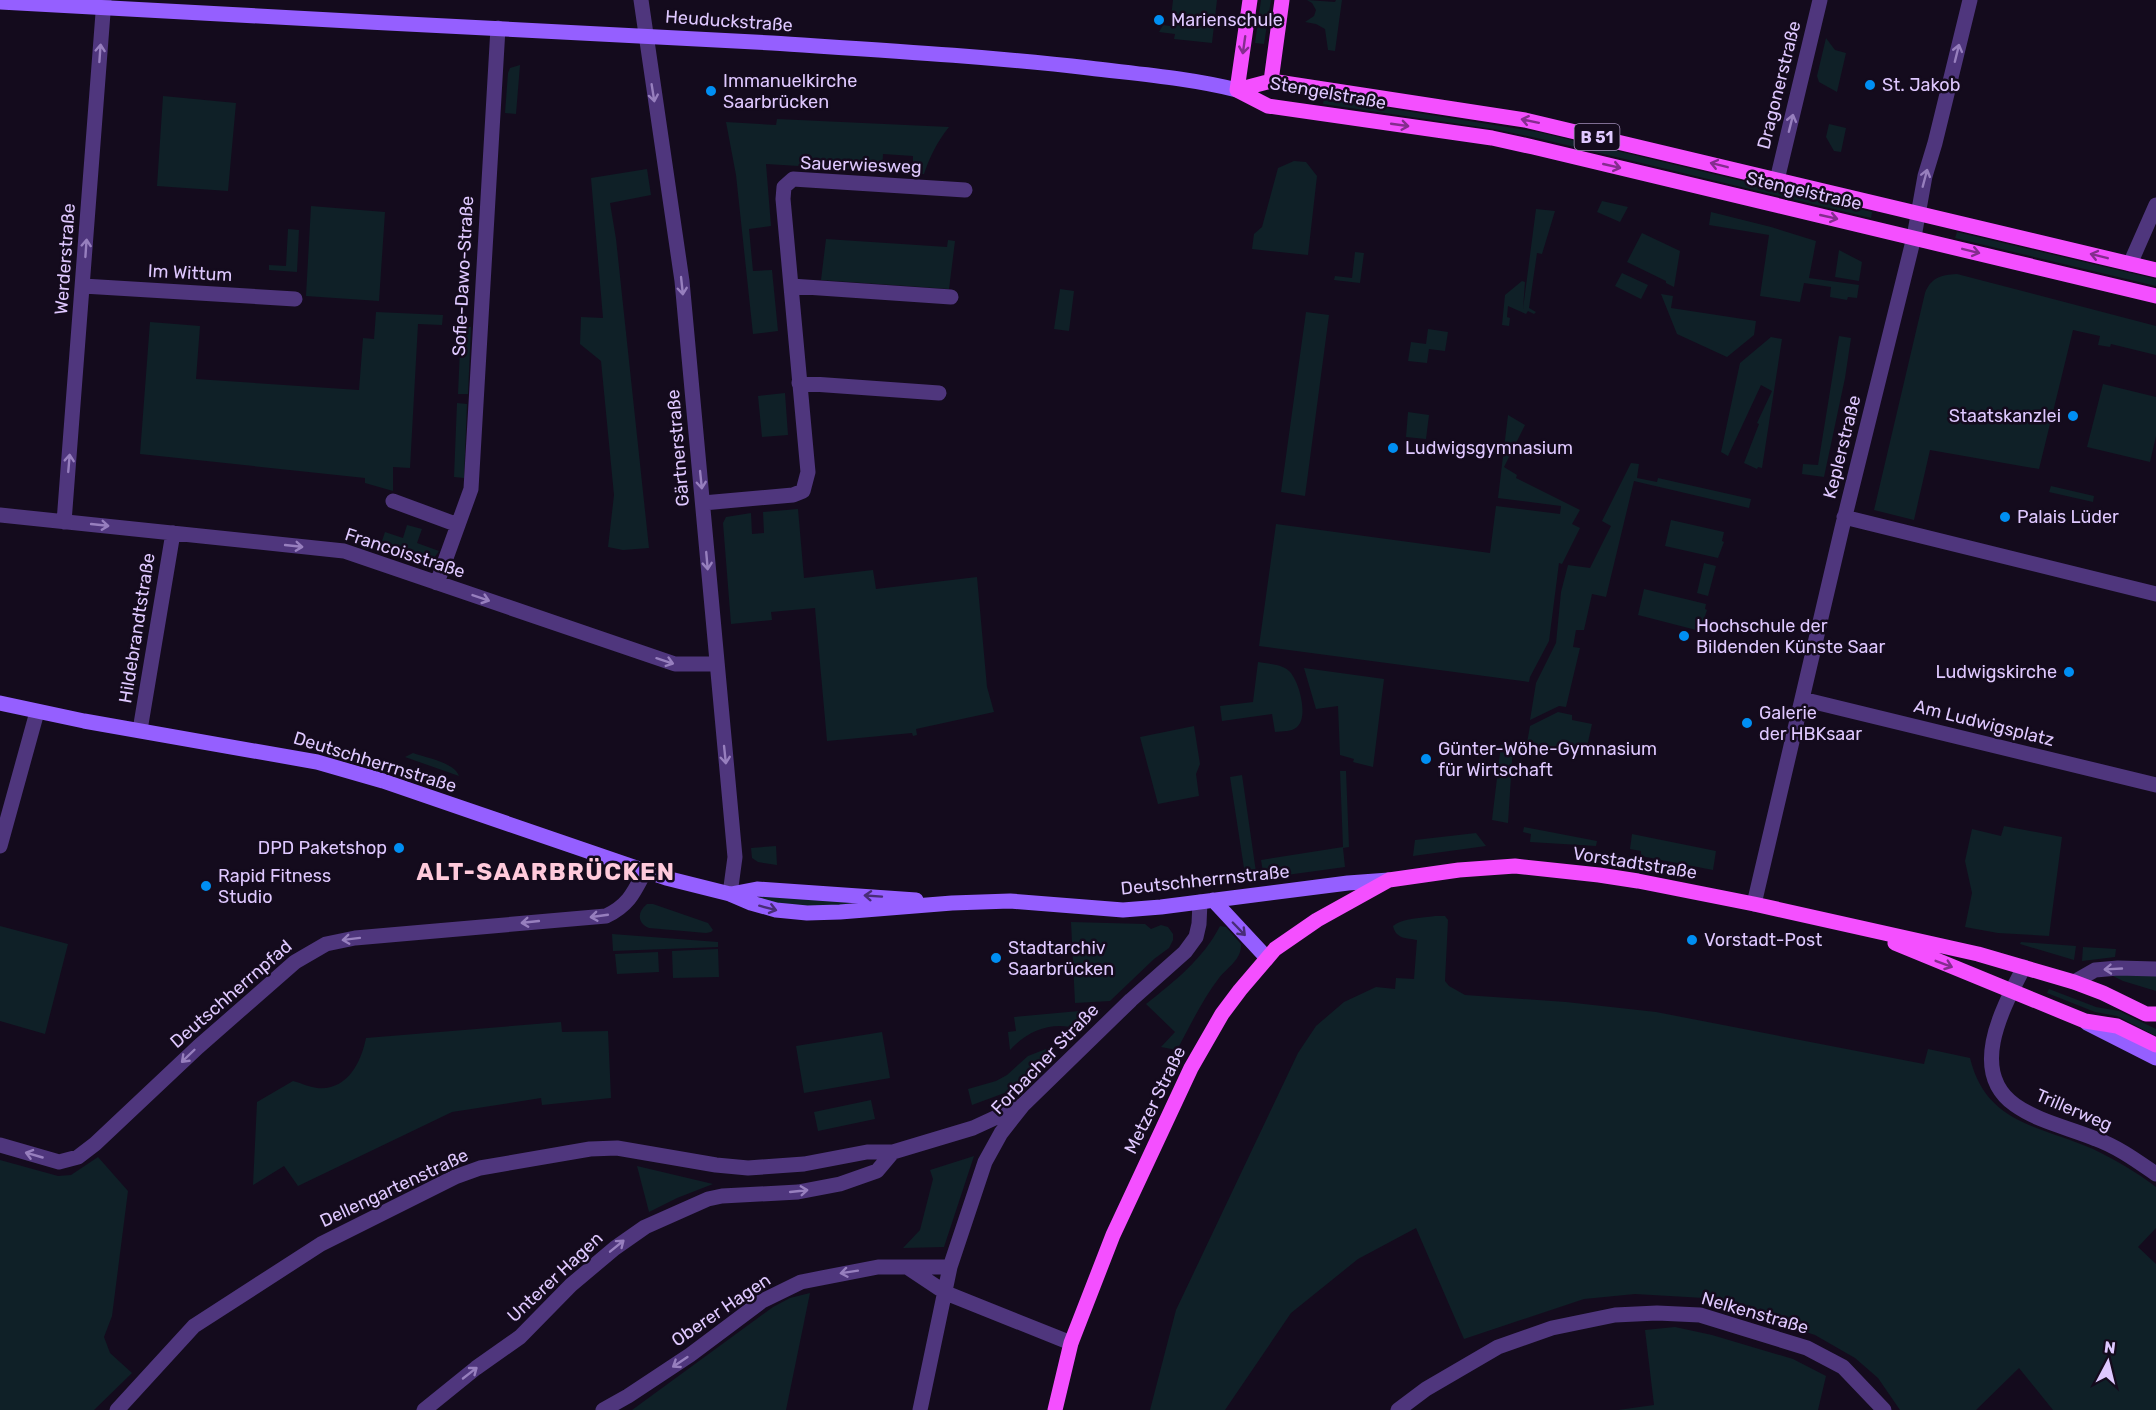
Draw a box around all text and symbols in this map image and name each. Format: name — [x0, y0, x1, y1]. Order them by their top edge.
street label: Heuduckstraße — [664, 6, 794, 36]
place label: Marienschule — [1171, 9, 1283, 31]
marker: Marienschule — [1152, 13, 1166, 27]
street label: Dragonerstraße — [1752, 19, 1806, 151]
one-way arrow — [1238, 34, 1249, 54]
one-way arrow — [1952, 43, 1964, 62]
one-way arrow — [95, 44, 106, 64]
place label: Immanuelkirche Saarbrücken — [723, 70, 857, 113]
street label: Stengelstraße — [1268, 72, 1388, 114]
place label: St. Jakob — [1882, 74, 1960, 96]
marker: St. Jakob — [1863, 78, 1877, 92]
one-way arrow — [648, 83, 659, 103]
marker: Immanuelkirche Saarbrücken — [704, 84, 718, 98]
one-way arrow — [1785, 114, 1797, 133]
one-way arrow — [1520, 115, 1540, 126]
one-way arrow — [1390, 120, 1410, 131]
road number: B 51 — [1574, 124, 1620, 150]
street label: Sauerwiesweg — [800, 152, 922, 178]
one-way arrow — [1710, 159, 1729, 171]
one-way arrow — [1603, 160, 1622, 172]
street label: Stengelstraße — [1744, 167, 1864, 215]
one-way arrow — [1920, 169, 1932, 188]
street label: Sofie-Dawo-Straße — [448, 195, 478, 357]
street label: Werderstraße — [50, 202, 80, 316]
one-way arrow — [1819, 212, 1839, 223]
one-way arrow — [81, 238, 92, 258]
one-way arrow — [1961, 245, 1980, 257]
one-way arrow — [2090, 249, 2109, 261]
street label: Im Wittum — [147, 260, 233, 286]
one-way arrow — [677, 276, 688, 295]
street label: Gärtnerstraße — [662, 389, 694, 507]
street label: Keplerstraße — [1819, 393, 1865, 501]
place label: Staatskanzlei — [1949, 405, 2061, 427]
marker: Staatskanzlei — [2066, 409, 2080, 423]
place label: Ludwigsgymnasium — [1405, 437, 1573, 459]
marker: Ludwigsgymnasium — [1386, 441, 1400, 455]
one-way arrow — [63, 454, 74, 474]
one-way arrow — [696, 470, 707, 490]
place label: Palais Lüder — [2017, 506, 2119, 528]
marker: Palais Lüder — [1998, 510, 2012, 524]
one-way arrow — [90, 520, 109, 531]
street label: Francoisstraße — [342, 523, 468, 583]
one-way arrow — [283, 541, 303, 552]
one-way arrow — [702, 550, 713, 570]
street label: Hildebrandtstraße — [114, 551, 160, 705]
one-way arrow — [471, 593, 490, 604]
place label: Hochschule der Bildenden Künste Saar — [1696, 615, 1885, 658]
marker: Hochschule der Bildenden Künste Saar — [1677, 629, 1691, 643]
one-way arrow — [655, 656, 674, 667]
place label: Ludwigskirche — [1936, 661, 2057, 683]
marker: Ludwigskirche — [2062, 665, 2076, 679]
street label: Am Ludwigsplatz — [1912, 695, 2056, 751]
place label: Galerie der HBKsaar — [1759, 702, 1862, 745]
marker: Galerie der HBKsaar — [1740, 716, 1754, 730]
street label: Deutschherrnstraße — [291, 727, 459, 797]
place label: Günter-Wöhe-Gymnasium für Wirtschaft — [1438, 738, 1657, 781]
one-way arrow — [720, 745, 731, 765]
marker: Günter-Wöhe-Gymnasium für Wirtschaft — [1419, 752, 1433, 766]
place label: DPD Paketshop — [258, 837, 387, 859]
marker: DPD Paketshop — [392, 841, 406, 855]
street label: Vorstadtstraße — [1571, 842, 1699, 884]
district label: ALT-SAARBRÜCKEN — [416, 858, 676, 886]
street label: Deutschherrnstraße — [1120, 860, 1290, 900]
place label: Rapid Fitness Studio — [218, 865, 331, 908]
marker: Rapid Fitness Studio — [199, 879, 213, 893]
one-way arrow — [863, 891, 883, 902]
one-way arrow — [758, 902, 777, 914]
one-way arrow — [589, 910, 609, 921]
one-way arrow — [520, 917, 540, 928]
one-way arrow — [1232, 921, 1247, 936]
place label: Vorstadt-Post — [1704, 929, 1822, 951]
one-way arrow — [342, 933, 362, 944]
marker: Vorstadt-Post — [1685, 933, 1699, 947]
street label: Deutschherrnpfad — [166, 935, 296, 1053]
place label: Stadtarchiv Saarbrücken — [1008, 937, 1114, 980]
marker: Stadtarchiv Saarbrücken — [989, 951, 1003, 965]
one-way arrow — [1935, 959, 1953, 970]
one-way arrow — [2104, 963, 2124, 974]
street label: Forbacher Straße — [987, 999, 1103, 1119]
street label: Metzer Straße — [1119, 1043, 1191, 1157]
one-way arrow — [180, 1049, 195, 1063]
street label: Trillerweg — [2032, 1084, 2116, 1136]
street label: Dellengartenstraße — [316, 1144, 472, 1232]
one-way arrow — [25, 1149, 44, 1160]
one-way arrow — [789, 1185, 809, 1196]
street label: Unterer Hagen — [503, 1227, 607, 1327]
one-way arrow — [609, 1240, 625, 1253]
one-way arrow — [840, 1266, 859, 1277]
street label: Oberer Hagen — [667, 1269, 775, 1351]
street label: Nelkenstraße — [1699, 1287, 1811, 1339]
north arrow — [2078, 1332, 2138, 1392]
text: N — [2103, 1337, 2117, 1358]
one-way arrow — [672, 1356, 689, 1368]
one-way arrow — [461, 1367, 477, 1380]

